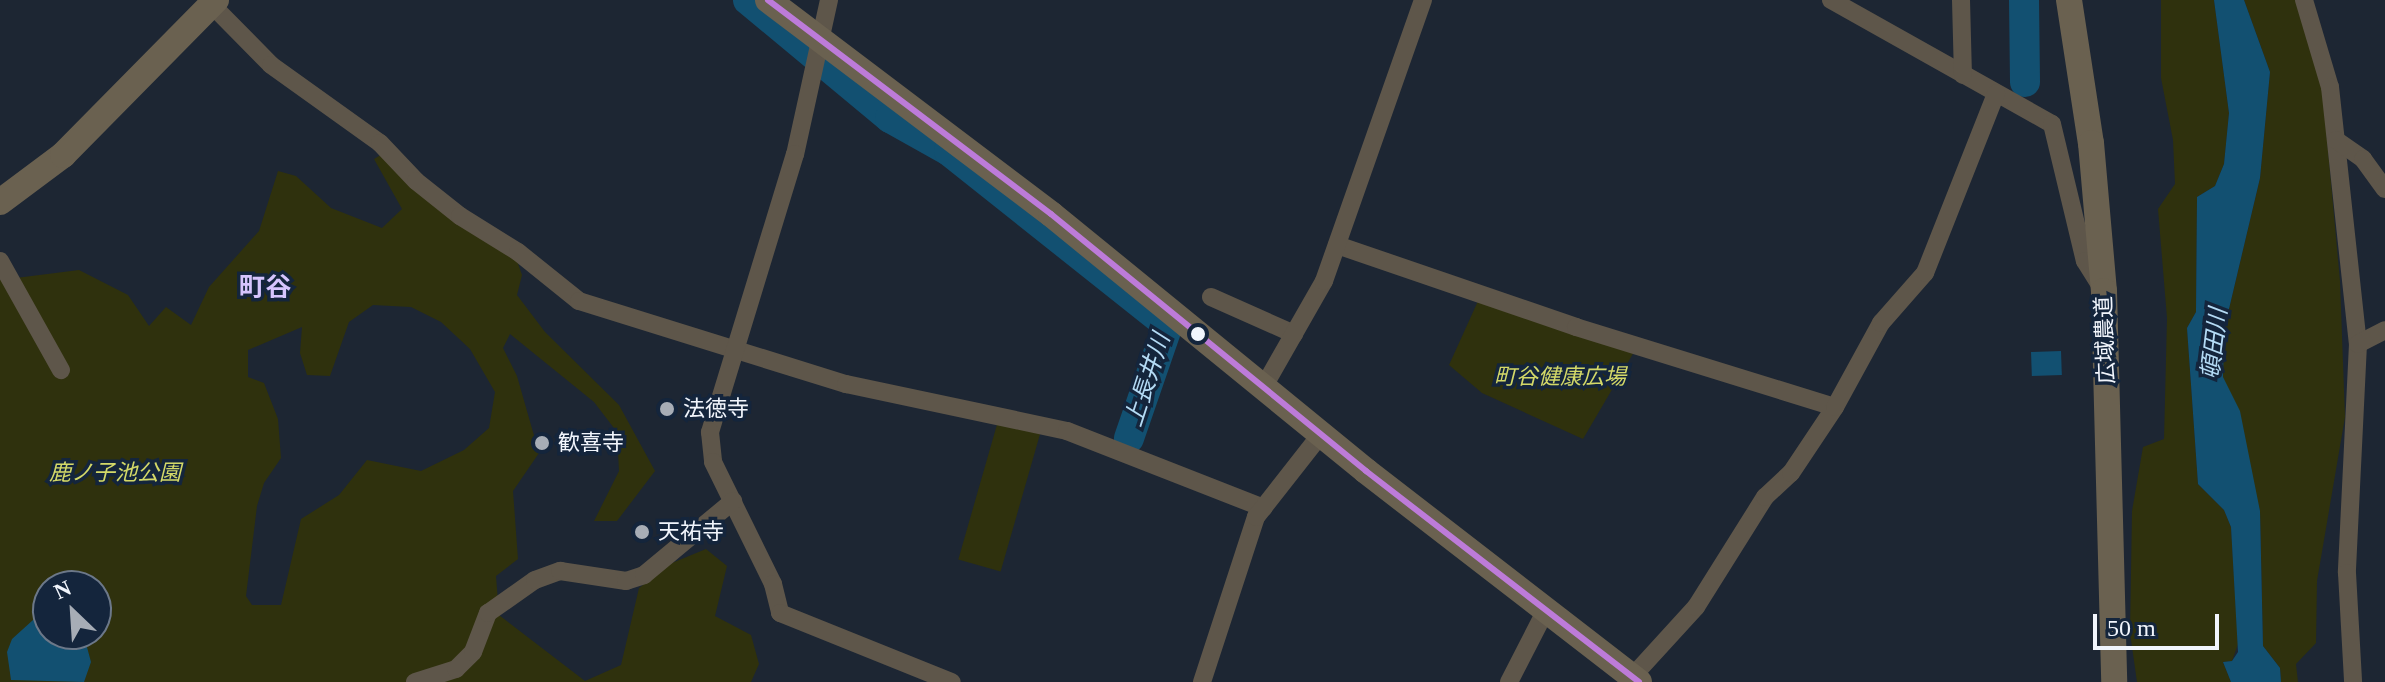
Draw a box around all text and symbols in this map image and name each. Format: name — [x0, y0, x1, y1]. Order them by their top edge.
district label: 町谷 — [239, 272, 291, 304]
street label: 広域農道 — [2090, 296, 2120, 384]
water label: 頓田川 — [2196, 307, 2234, 381]
unlabelled marker — [1190, 326, 1206, 342]
water label: 上長井川 — [1119, 330, 1177, 430]
park label: 町谷健康広場 — [1494, 364, 1626, 390]
place label: 法徳寺 — [683, 396, 749, 422]
marker: 法徳寺 — [658, 400, 676, 418]
place label: 歓喜寺 — [558, 430, 624, 456]
marker: 歓喜寺 — [533, 434, 551, 452]
park label: 鹿ノ子池公園 — [49, 460, 181, 486]
place label: 天祐寺 — [658, 519, 724, 545]
marker: 天祐寺 — [633, 523, 651, 541]
north arrow — [32, 570, 112, 650]
text: N — [50, 575, 75, 604]
scale bar — [2097, 598, 2223, 648]
text: 50 m — [2107, 615, 2156, 641]

